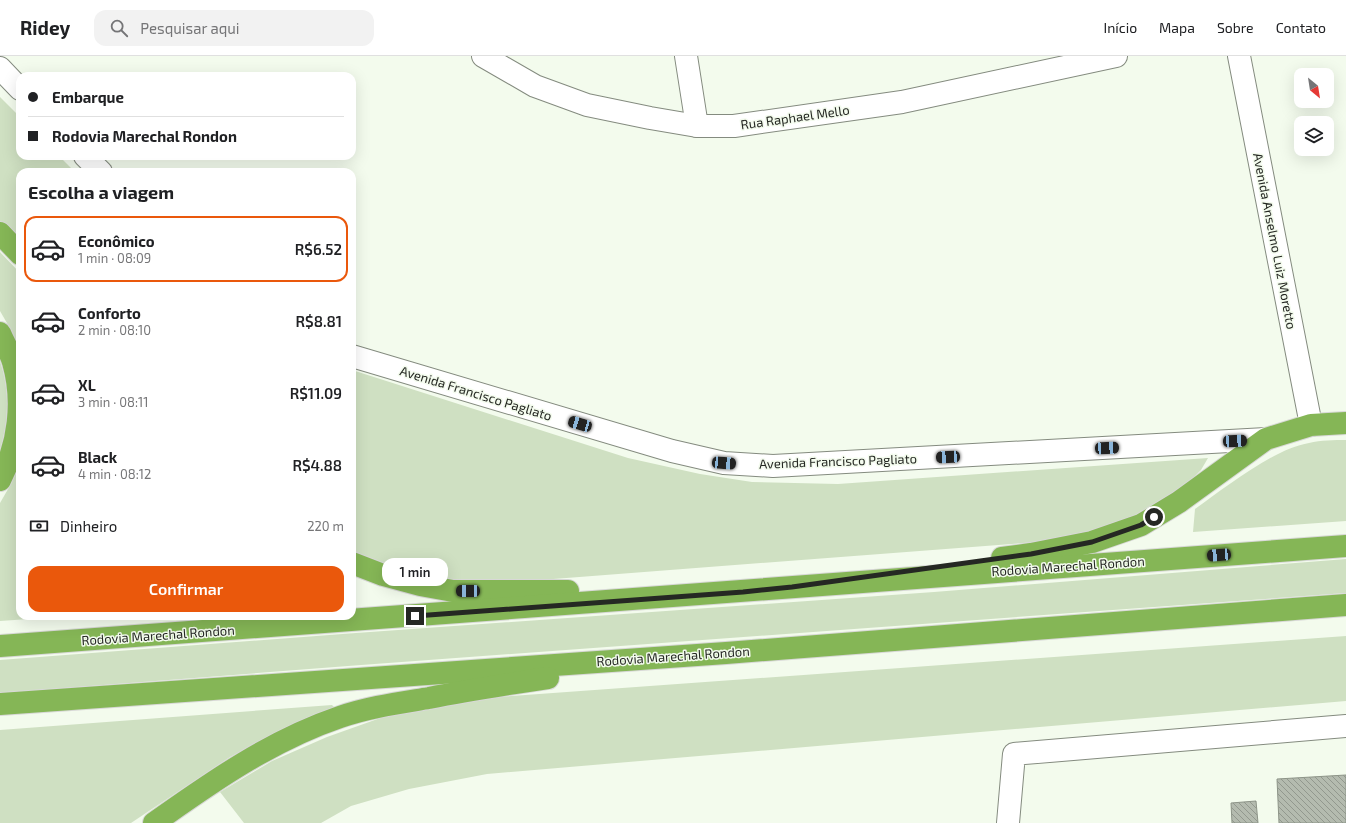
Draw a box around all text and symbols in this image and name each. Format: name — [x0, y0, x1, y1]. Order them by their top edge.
search box — [94, 10, 374, 46]
text: Ridey — [20, 16, 70, 39]
icon: search — [108, 17, 130, 39]
text: Pesquisar aqui — [140, 19, 239, 37]
text: Início — [1104, 19, 1137, 36]
text: Mapa — [1159, 19, 1195, 36]
text: Sobre — [1217, 19, 1254, 36]
text: Contato — [1276, 19, 1326, 36]
north arrow — [1294, 68, 1334, 108]
map controls — [1294, 68, 1334, 156]
text: Embarque — [52, 88, 124, 106]
street label: Rua Raphael Mello — [740, 101, 850, 133]
button: layers — [1294, 116, 1334, 156]
text: Rodovia Marechal Rondon — [52, 127, 237, 145]
street label: Avenida Anselmo Luiz Moretto — [1250, 151, 1300, 331]
text: Escolha a viagem — [28, 181, 174, 203]
icon: car — [30, 231, 66, 267]
text: Econômico — [78, 232, 155, 250]
text: R$6.52 — [295, 240, 342, 258]
text: 1 min · 08:09 — [78, 250, 151, 266]
icon: car — [30, 303, 66, 339]
text: Conforto — [78, 304, 141, 322]
text: R$8.81 — [296, 312, 342, 330]
text: 2 min · 08:10 — [78, 322, 151, 338]
street label: Avenida Francisco Pagliato — [398, 362, 554, 424]
icon: car — [30, 375, 66, 411]
text: XL — [78, 376, 96, 394]
text: R$11.09 — [290, 384, 342, 402]
text: 3 min · 08:11 — [78, 394, 148, 410]
car — [567, 415, 593, 433]
car — [1223, 434, 1247, 448]
car — [1095, 441, 1119, 455]
icon: car — [30, 447, 66, 483]
text: Black — [78, 448, 117, 466]
street label: Avenida Francisco Pagliato — [759, 450, 917, 472]
car — [936, 450, 960, 464]
text: R$4.88 — [292, 456, 342, 474]
car — [712, 456, 736, 470]
text: 4 min · 08:12 — [78, 466, 151, 482]
route start — [1145, 508, 1163, 526]
icon: cash — [28, 515, 50, 537]
text: Dinheiro — [60, 517, 117, 535]
text: 220 m — [307, 518, 344, 534]
car — [1207, 548, 1231, 562]
street label: Rodovia Marechal Rondon — [991, 553, 1145, 579]
callout: 1 min — [382, 558, 448, 586]
text: 1 min — [400, 564, 430, 580]
button: Confirmar — [28, 566, 344, 612]
car — [456, 585, 480, 597]
route end — [406, 607, 424, 625]
street label: Rodovia Marechal Rondon — [81, 622, 235, 648]
street label: Rodovia Marechal Rondon — [596, 643, 750, 669]

